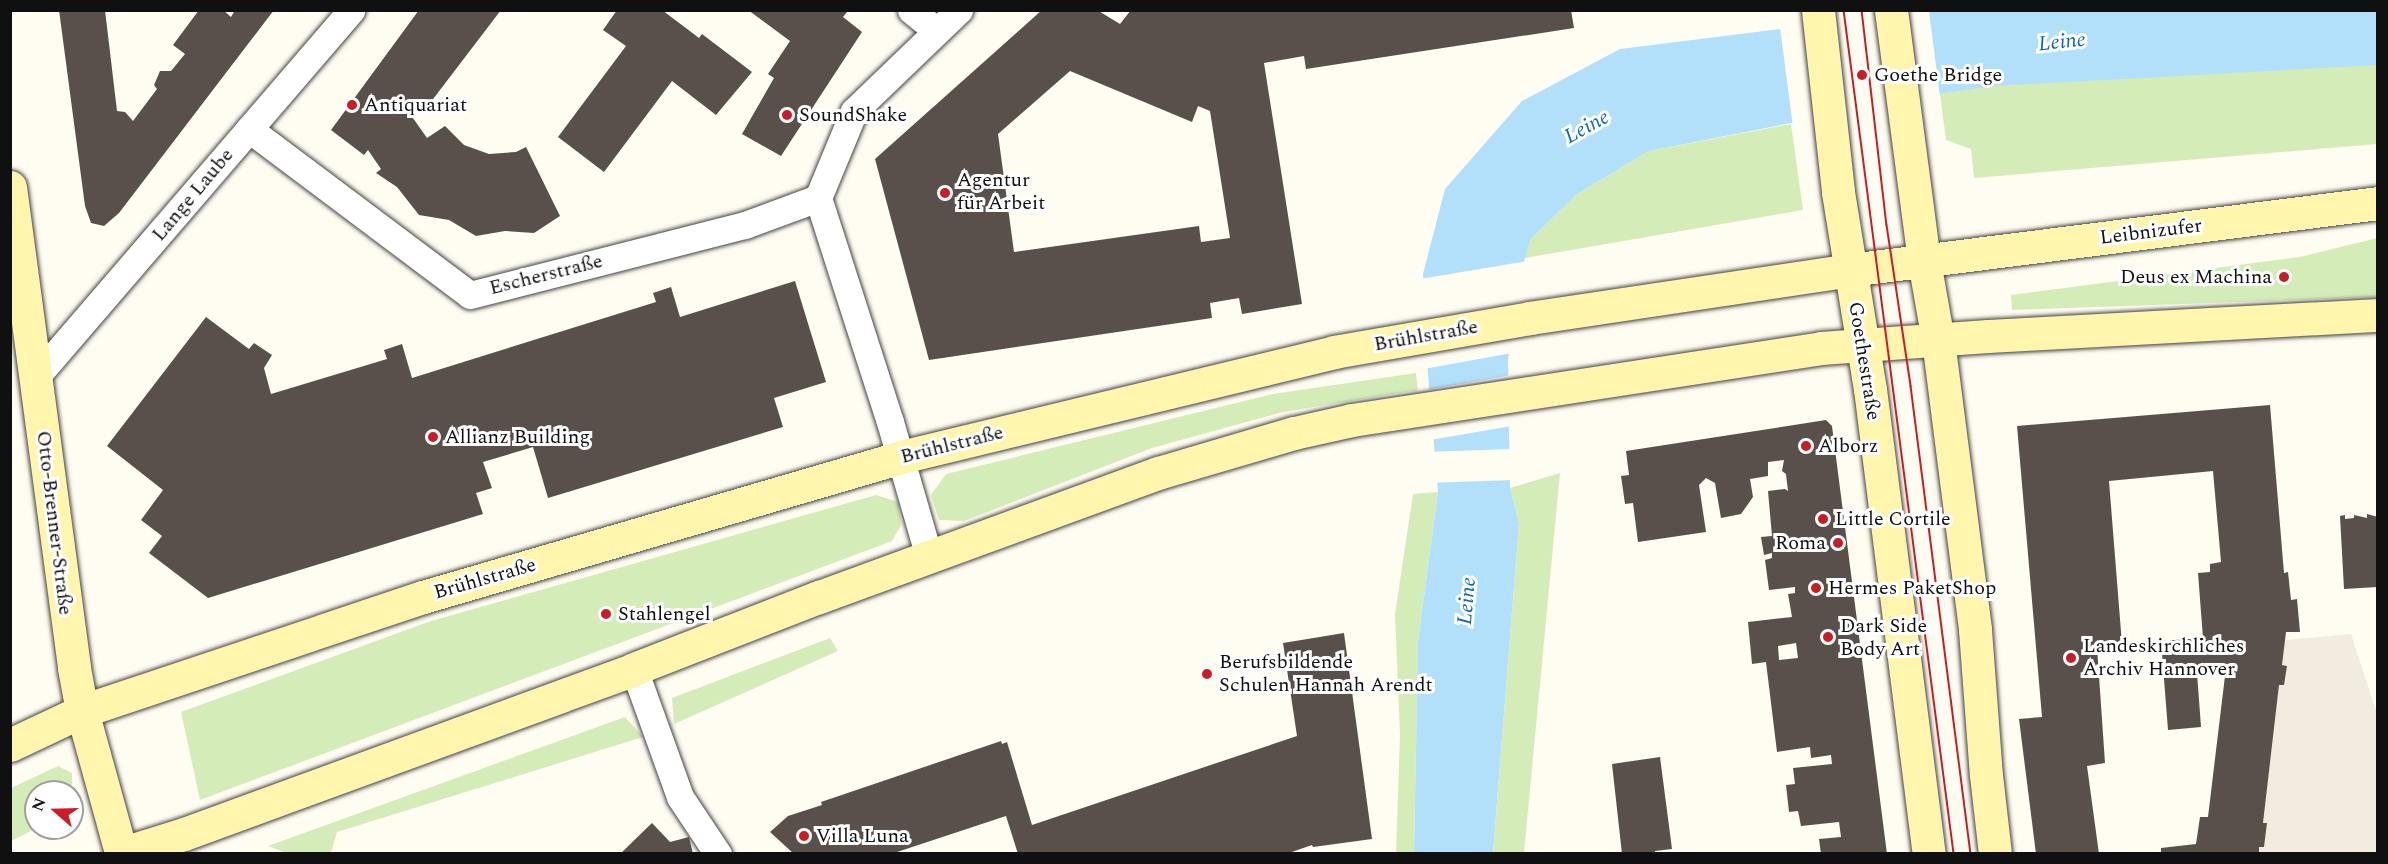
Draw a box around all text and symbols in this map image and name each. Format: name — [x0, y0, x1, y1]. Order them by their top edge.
water label: Leine — [2037, 27, 2087, 57]
place label: Goethe Bridge — [1874, 63, 2002, 87]
marker: Goethe Bridge — [1855, 68, 1869, 82]
place label: Antiquariat — [364, 93, 467, 117]
marker: Antiquariat — [345, 98, 359, 112]
place label: SoundShake — [799, 103, 907, 127]
water label: Leine — [1560, 104, 1614, 150]
marker: SoundShake — [780, 108, 794, 122]
street label: Lange Laube — [147, 144, 239, 246]
place label: Agentur für Arbeit — [957, 169, 1045, 216]
marker: Agentur für Arbeit — [938, 186, 952, 200]
street label: Leibnizufer — [2098, 214, 2204, 250]
street label: Escherstraße — [487, 249, 605, 301]
place label: Deus ex Machina — [2120, 265, 2272, 289]
marker: Deus ex Machina — [2277, 270, 2291, 284]
street label: Goethestraße — [1843, 300, 1885, 422]
street label: Brühlstraße — [1372, 315, 1480, 357]
street label: Brühlstraße — [898, 421, 1006, 469]
place label: Allianz Building — [445, 425, 590, 449]
street label: Otto-Brenner-Straße — [31, 429, 77, 617]
marker: Allianz Building — [426, 430, 440, 444]
place label: Alborz — [1818, 434, 1878, 458]
marker: Alborz — [1799, 439, 1813, 453]
place label: Little Cortile — [1835, 507, 1951, 531]
marker: Little Cortile — [1816, 512, 1830, 526]
place label: Roma — [1775, 531, 1826, 555]
marker: Roma — [1831, 536, 1845, 550]
street label: Brühlstraße — [431, 553, 539, 605]
water label: Leine — [1452, 576, 1482, 626]
place label: Hermes PaketShop — [1828, 576, 1996, 600]
marker: Hermes PaketShop — [1809, 581, 1823, 595]
place label: Stahlengel — [618, 602, 711, 626]
marker: Stahlengel — [599, 607, 613, 621]
place label: Dark Side Body Art — [1840, 614, 1927, 661]
marker: Dark Side Body Art — [1821, 630, 1835, 644]
place label: Landeskirchliches Archiv Hannover — [2083, 634, 2244, 681]
place label: Berufsbildende Schulen Hannah Arendt — [1219, 650, 1433, 697]
marker: Landeskirchliches Archiv Hannover — [2064, 651, 2078, 665]
marker: Berufsbildende Schulen Hannah Arendt — [1200, 667, 1214, 681]
north arrow — [24, 780, 84, 840]
text: N — [25, 794, 52, 815]
place label: Villa Luna — [816, 824, 909, 848]
marker: Villa Luna — [797, 829, 811, 843]

